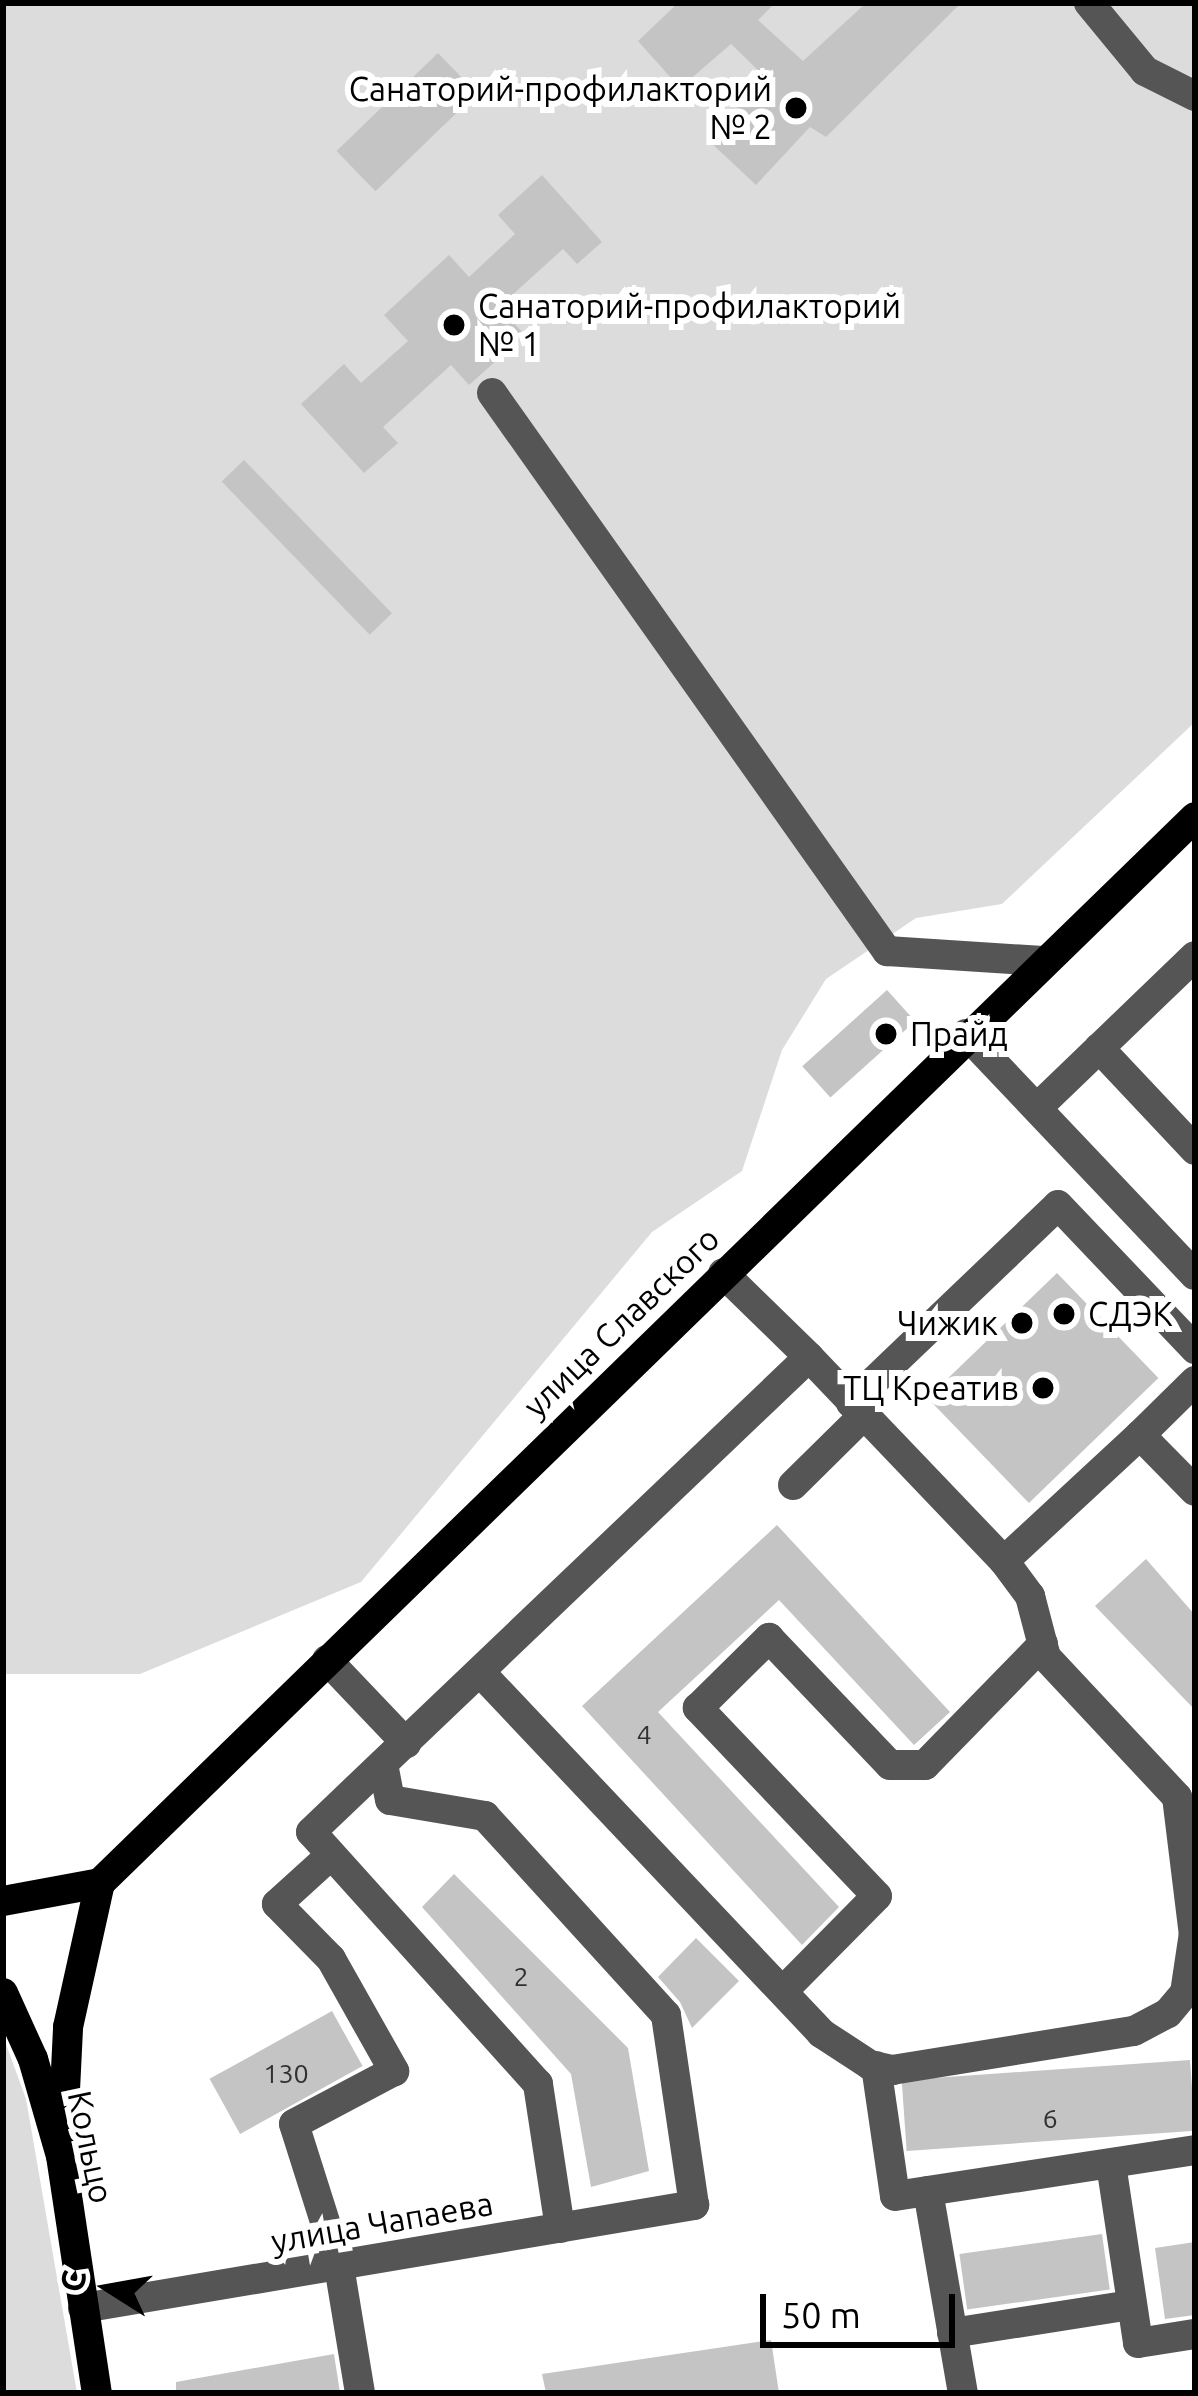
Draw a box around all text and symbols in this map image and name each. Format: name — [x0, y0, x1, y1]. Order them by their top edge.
place label: Санаторий-профилакторий № 2 — [349, 69, 772, 147]
marker: Санаторий-профилакторий № 2 — [783, 95, 809, 121]
place label: Санаторий-профилакторий № 1 — [478, 286, 901, 364]
marker: Санаторий-профилакторий № 1 — [441, 312, 467, 338]
place label: Прайд — [910, 1014, 1008, 1054]
marker: Прайд — [873, 1021, 899, 1047]
street label: улица Славского — [515, 1219, 727, 1425]
place label: СДЭК — [1088, 1294, 1173, 1334]
marker: СДЭК — [1051, 1301, 1077, 1327]
place label: Чижик — [897, 1303, 998, 1343]
marker: Чижик — [1009, 1310, 1035, 1336]
place label: ТЦ Креатив — [843, 1368, 1019, 1408]
marker: ТЦ Креатив — [1030, 1375, 1056, 1401]
house number: 4 — [636, 1719, 652, 1751]
house number: 2 — [513, 1961, 529, 1993]
house number: 130 — [263, 2058, 309, 2090]
street label: Кольцо — [60, 2087, 122, 2207]
house number: 6 — [1042, 2103, 1058, 2135]
street label: улица Чапаева — [268, 2183, 496, 2261]
north arrow — [48, 2228, 168, 2348]
text: С — [52, 2267, 92, 2295]
scale bar — [766, 2270, 961, 2344]
text: 50 m — [781, 2294, 861, 2335]

